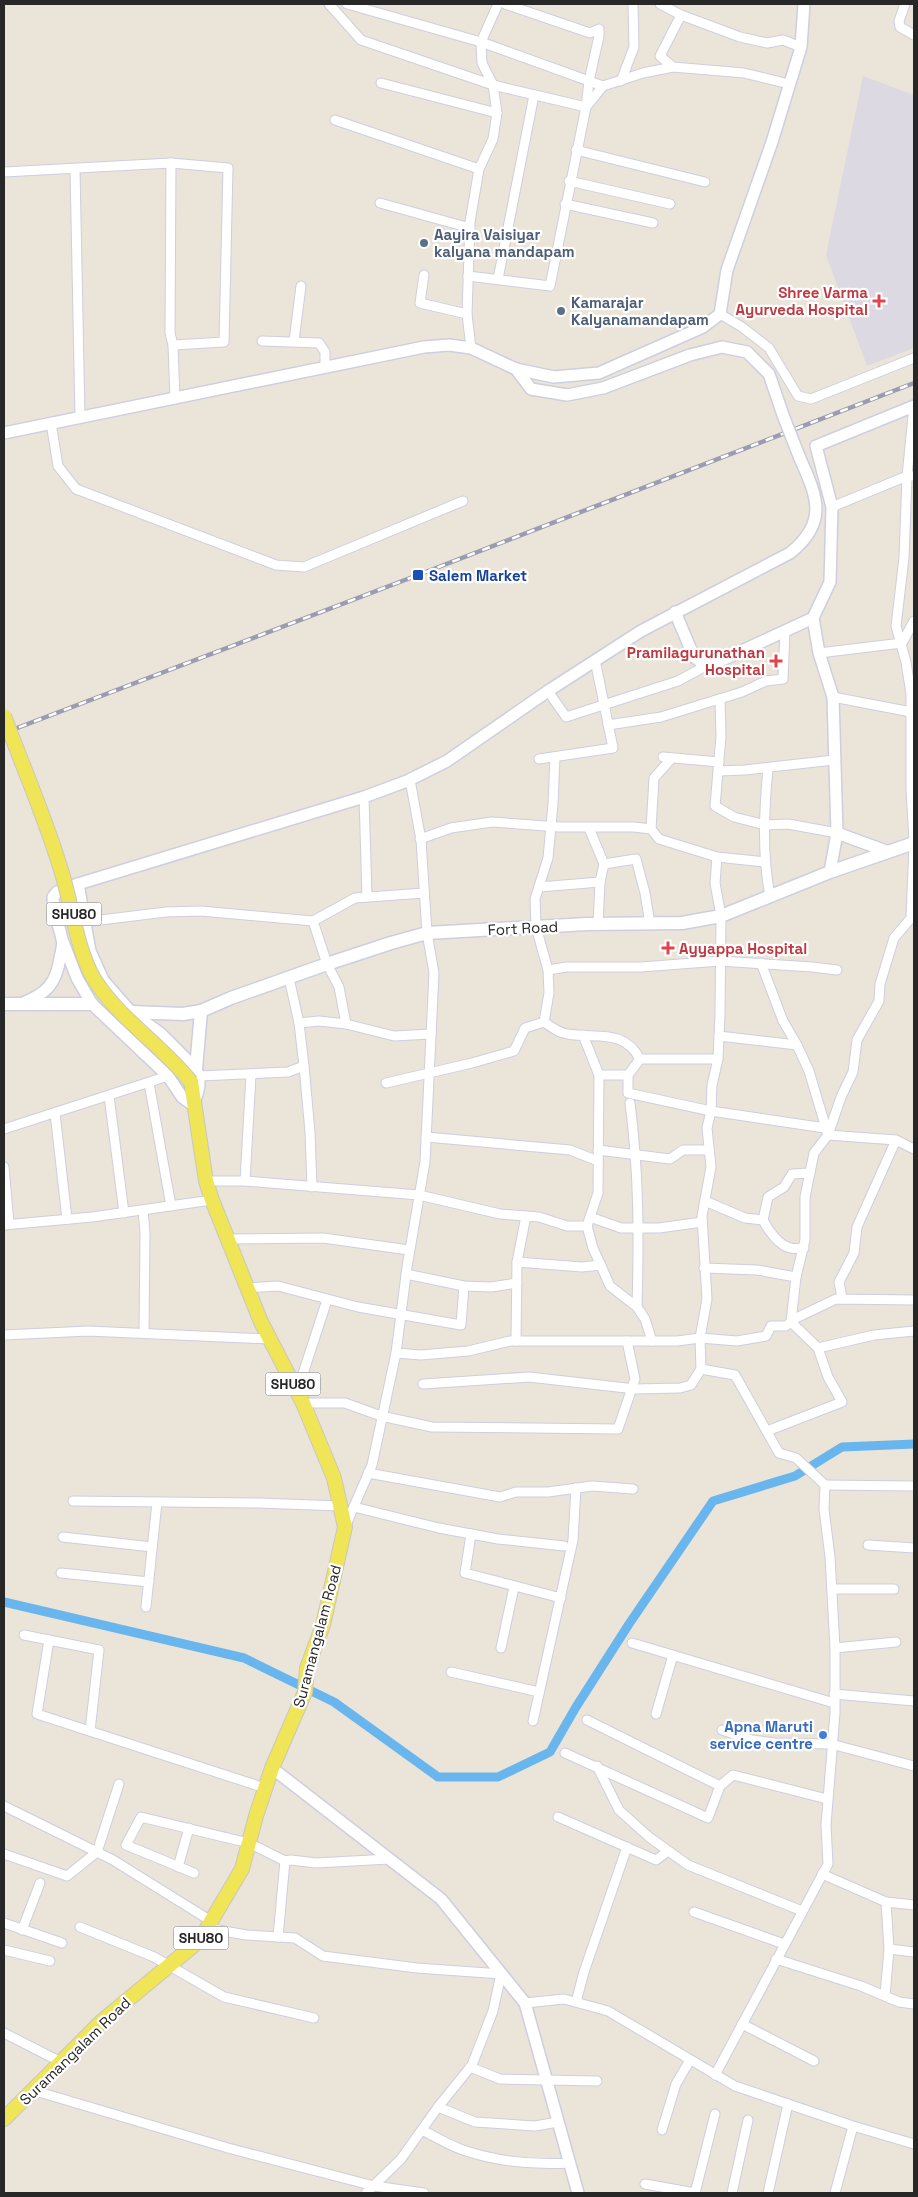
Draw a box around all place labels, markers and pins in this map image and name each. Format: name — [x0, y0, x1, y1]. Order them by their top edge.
place label: Aayira Vaisiyar kalyana mandapam — [434, 225, 575, 261]
marker: Aayira Vaisiyar kalyana mandapam — [418, 237, 430, 249]
place label: Shree Varma Ayurveda Hospital — [735, 283, 868, 319]
place label: Kamarajar Kalyanamandapam — [571, 293, 709, 329]
marker: Shree Varma Ayurveda Hospital — [872, 294, 886, 308]
marker: Kamarajar Kalyanamandapam — [555, 305, 567, 317]
place label: Salem Market — [429, 566, 527, 585]
marker: Salem Market — [411, 568, 425, 582]
place label: Pramilagurunathan Hospital — [627, 643, 765, 679]
marker: Pramilagurunathan Hospital — [769, 654, 783, 668]
place label: Ayyappa Hospital — [679, 939, 807, 958]
marker: Ayyappa Hospital — [661, 941, 675, 955]
place label: Apna Maruti service centre — [709, 1717, 813, 1753]
marker: Apna Maruti service centre — [817, 1729, 829, 1741]

